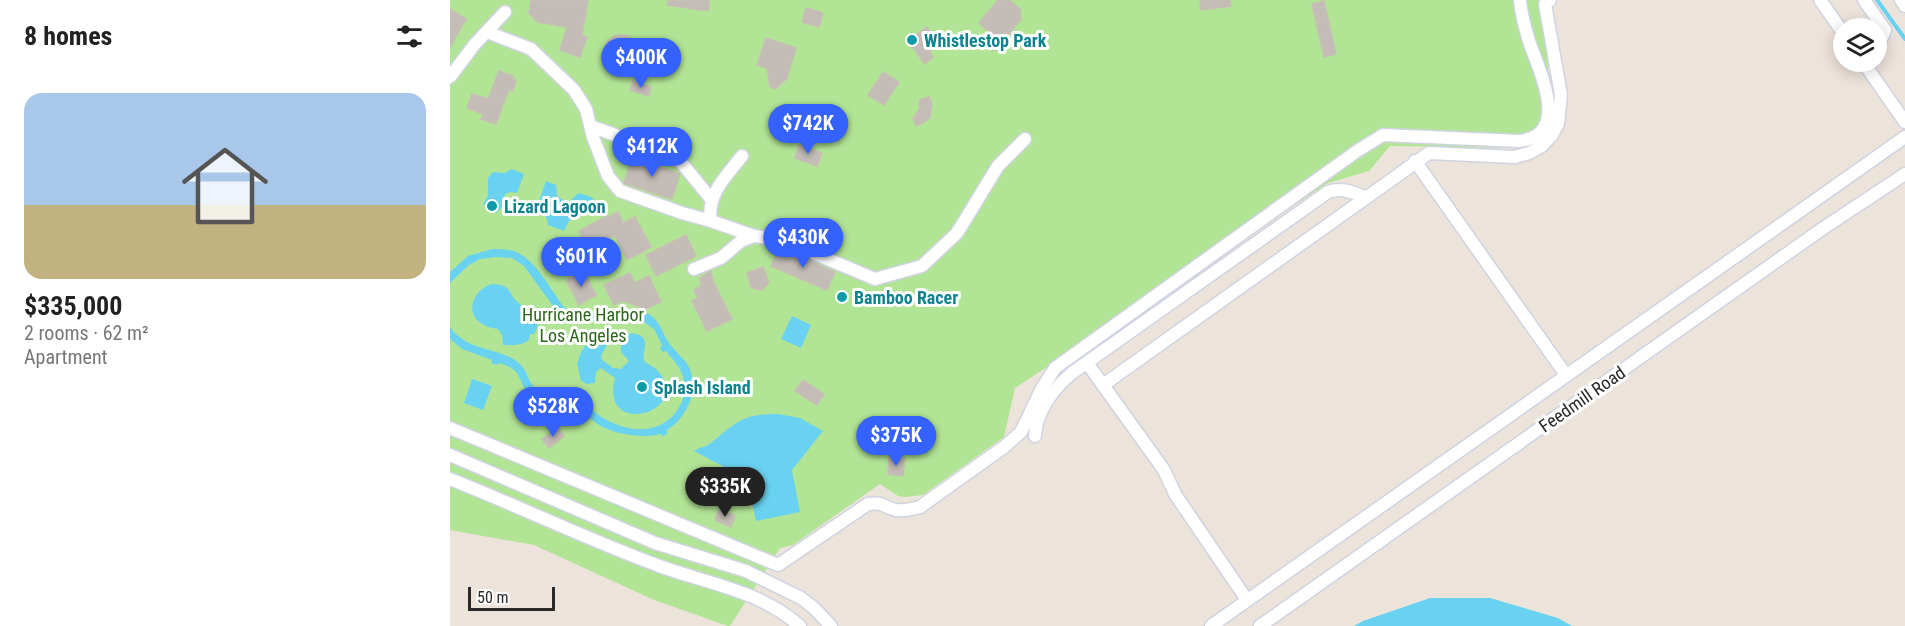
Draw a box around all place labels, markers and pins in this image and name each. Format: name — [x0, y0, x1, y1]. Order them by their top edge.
place label: Whistlestop Park — [924, 30, 1047, 51]
marker: Whistlestop Park — [905, 33, 919, 47]
pin: $400K — [599, 38, 683, 89]
pin: $742K — [766, 104, 850, 155]
pin: $412K — [610, 127, 694, 178]
place label: Lizard Lagoon — [504, 196, 606, 217]
marker: Lizard Lagoon — [485, 199, 499, 213]
pin: $430K — [761, 218, 845, 269]
pin: $601K — [539, 237, 623, 288]
place label: Bamboo Racer — [854, 287, 958, 308]
marker: Bamboo Racer — [835, 290, 849, 304]
place label: Splash Island — [654, 377, 751, 398]
marker: Splash Island — [635, 380, 649, 394]
pin: $528K — [511, 387, 595, 438]
pin: $375K — [854, 416, 938, 467]
pin: $335K — [683, 467, 767, 518]

